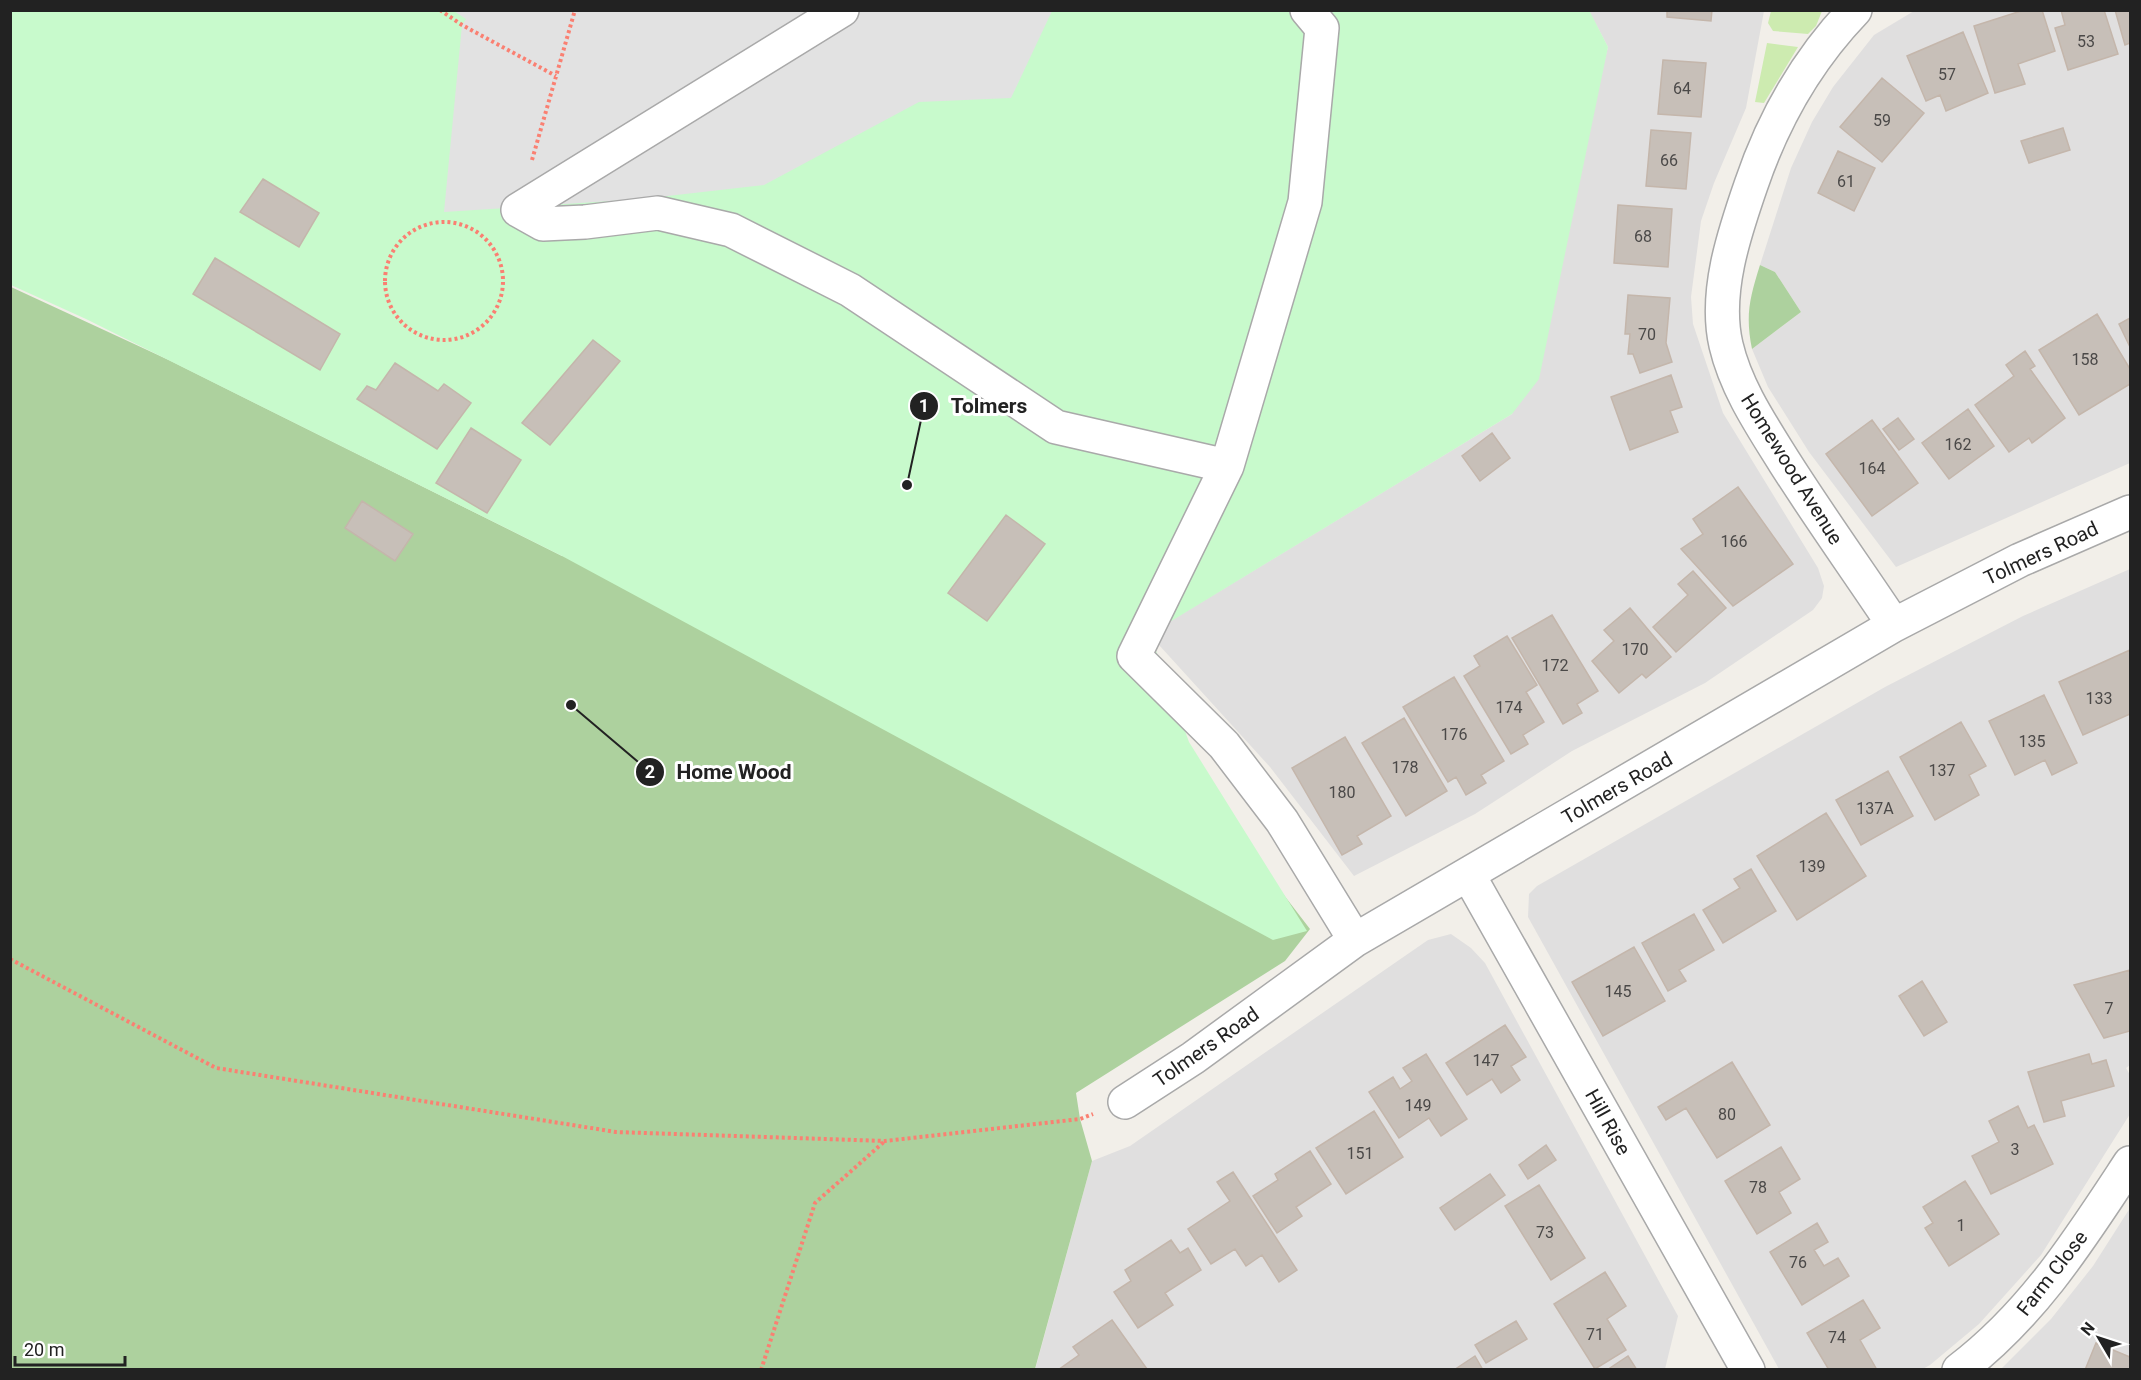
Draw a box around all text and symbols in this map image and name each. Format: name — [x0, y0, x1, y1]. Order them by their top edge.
house number: 53 — [2077, 32, 2095, 51]
house number: 57 — [1938, 65, 1956, 84]
house number: 64 — [1673, 79, 1691, 98]
house number: 59 — [1873, 111, 1891, 130]
house number: 66 — [1660, 151, 1678, 170]
house number: 61 — [1837, 172, 1855, 191]
house number: 68 — [1634, 227, 1652, 246]
house number: 70 — [1638, 325, 1656, 344]
house number: 158 — [2072, 350, 2098, 369]
callout: Tolmers — [909, 386, 1040, 425]
street label: Homewood Avenue — [1736, 389, 1848, 549]
text: Tolmers — [951, 394, 1028, 418]
text: 1 — [919, 395, 929, 416]
house number: 162 — [1945, 435, 1971, 454]
house number: 164 — [1859, 459, 1885, 478]
street label: Tolmers Road — [1980, 516, 2102, 590]
house number: 166 — [1721, 532, 1747, 551]
house number: 170 — [1622, 640, 1648, 659]
house number: 172 — [1542, 656, 1568, 675]
house number: 133 — [2086, 689, 2112, 708]
house number: 174 — [1496, 698, 1522, 717]
house number: 176 — [1441, 725, 1467, 744]
house number: 135 — [2019, 732, 2045, 751]
street label: Tolmers Road — [1558, 747, 1676, 829]
callout: Home Wood — [635, 753, 804, 792]
house number: 178 — [1392, 758, 1418, 777]
text: Home Wood — [676, 760, 792, 784]
text: 2 — [645, 761, 655, 782]
house number: 137 — [1929, 761, 1955, 780]
house number: 180 — [1329, 783, 1355, 802]
house number: 137A — [1856, 799, 1894, 818]
house number: 139 — [1799, 857, 1825, 876]
house number: 145 — [1605, 982, 1631, 1001]
house number: 7 — [2105, 999, 2114, 1018]
street label: Tolmers Road — [1149, 1002, 1263, 1092]
house number: 147 — [1473, 1051, 1499, 1070]
street label: Hill Rise — [1580, 1085, 1636, 1159]
house number: 149 — [1405, 1096, 1431, 1115]
house number: 80 — [1718, 1105, 1736, 1124]
house number: 3 — [2011, 1140, 2020, 1159]
house number: 151 — [1347, 1144, 1373, 1163]
house number: 78 — [1749, 1178, 1767, 1197]
house number: 1 — [1957, 1216, 1966, 1235]
house number: 73 — [1536, 1223, 1554, 1242]
street label: Farm Close — [2011, 1226, 2093, 1320]
house number: 76 — [1789, 1253, 1807, 1272]
north arrow — [2069, 1308, 2129, 1368]
text: N — [2077, 1319, 2099, 1339]
house number: 71 — [1586, 1325, 1604, 1344]
house number: 74 — [1828, 1328, 1846, 1347]
scale bar — [15, 1329, 124, 1367]
text: 20 m — [24, 1339, 64, 1360]

